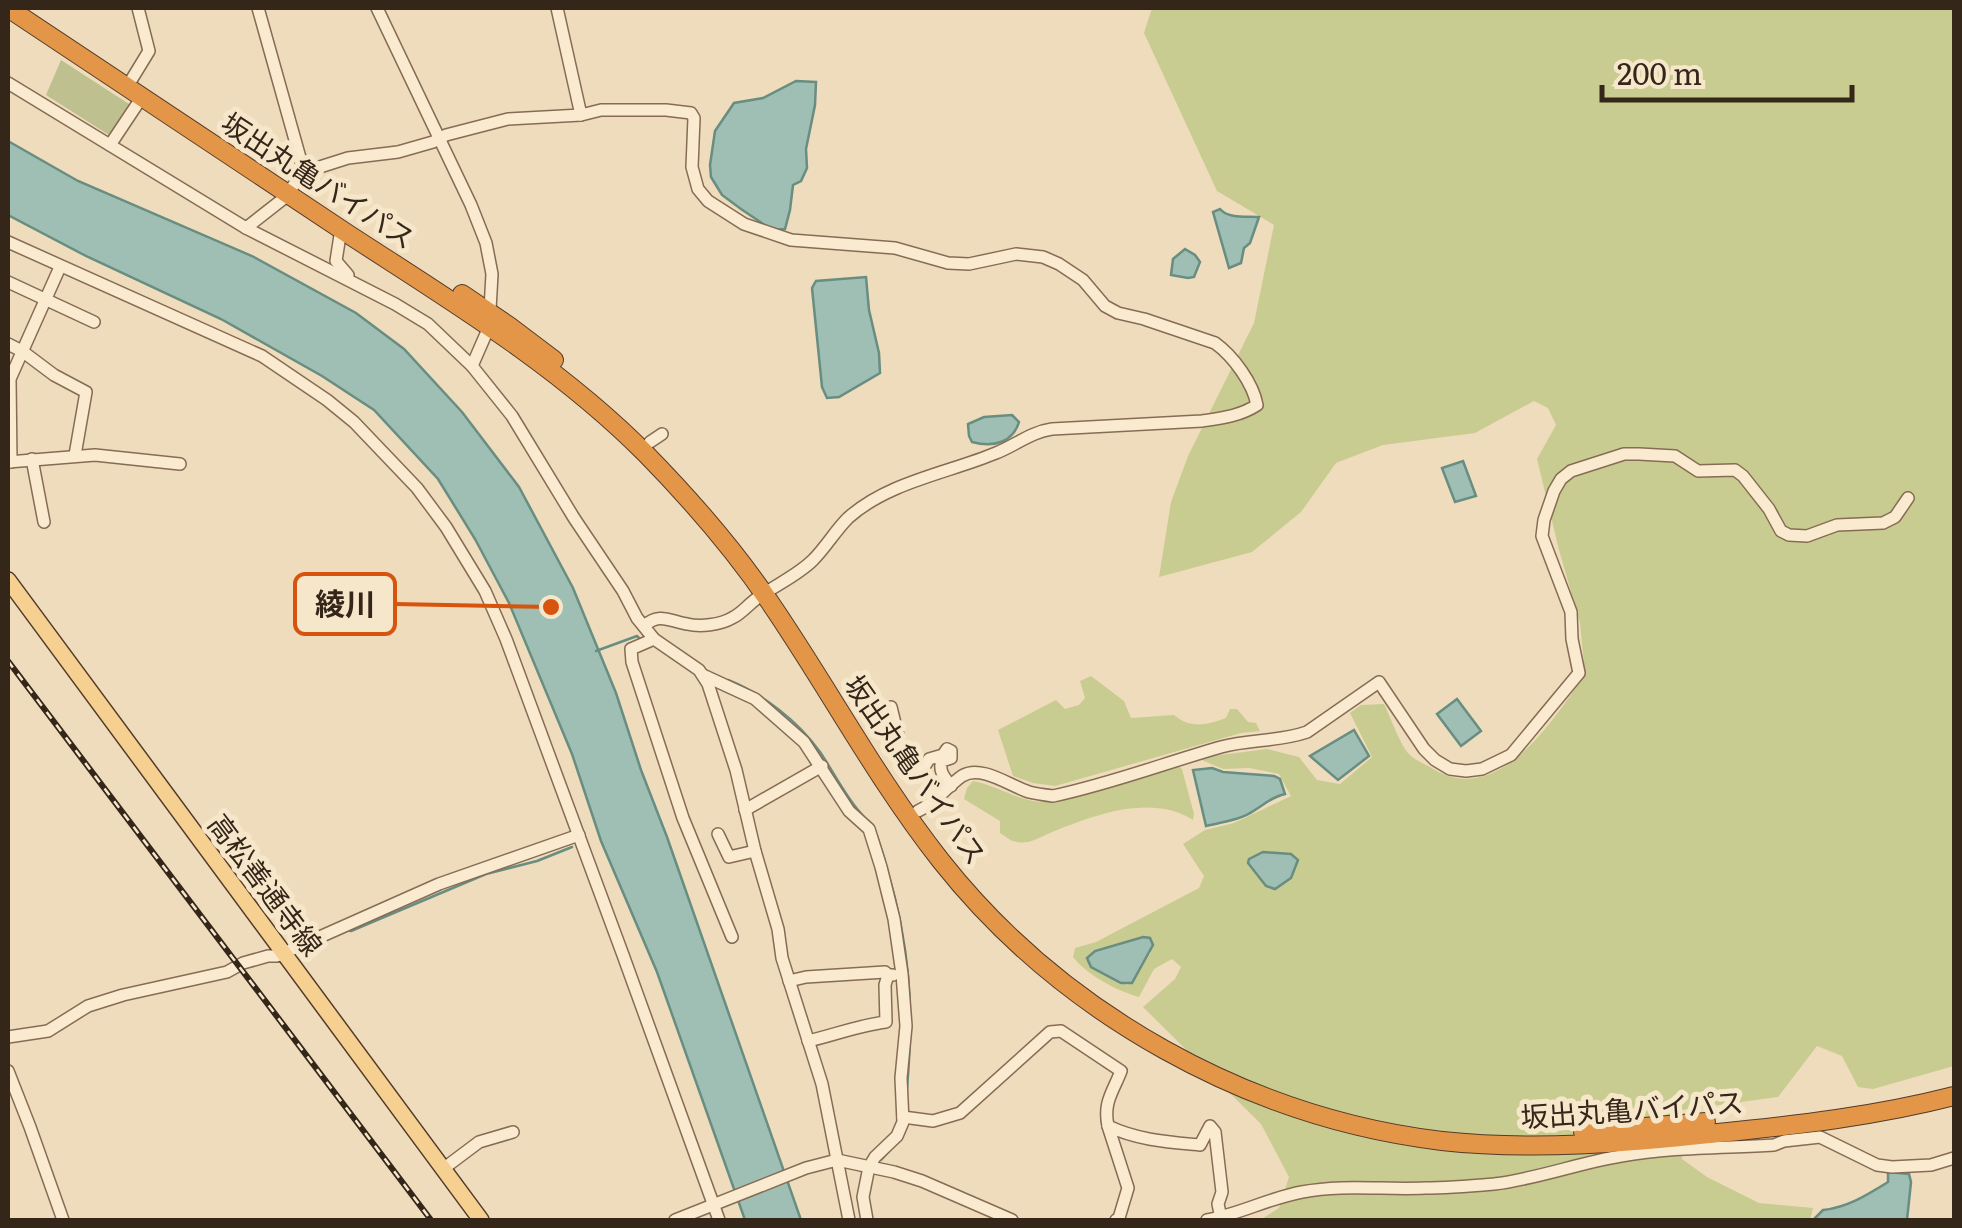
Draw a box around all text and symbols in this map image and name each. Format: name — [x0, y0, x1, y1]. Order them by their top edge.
scale bar — [1602, 40, 1852, 102]
text: 200 m — [1617, 50, 1702, 94]
street label: 坂出丸亀バイパス — [214, 101, 424, 258]
callout: 綾川 — [295, 574, 395, 634]
text: 綾川 — [315, 580, 375, 624]
street label: 坂出丸亀バイパス — [835, 665, 998, 872]
street label: 高松善通寺線 — [199, 804, 334, 964]
street label: 坂出丸亀バイパス — [1519, 1079, 1745, 1137]

